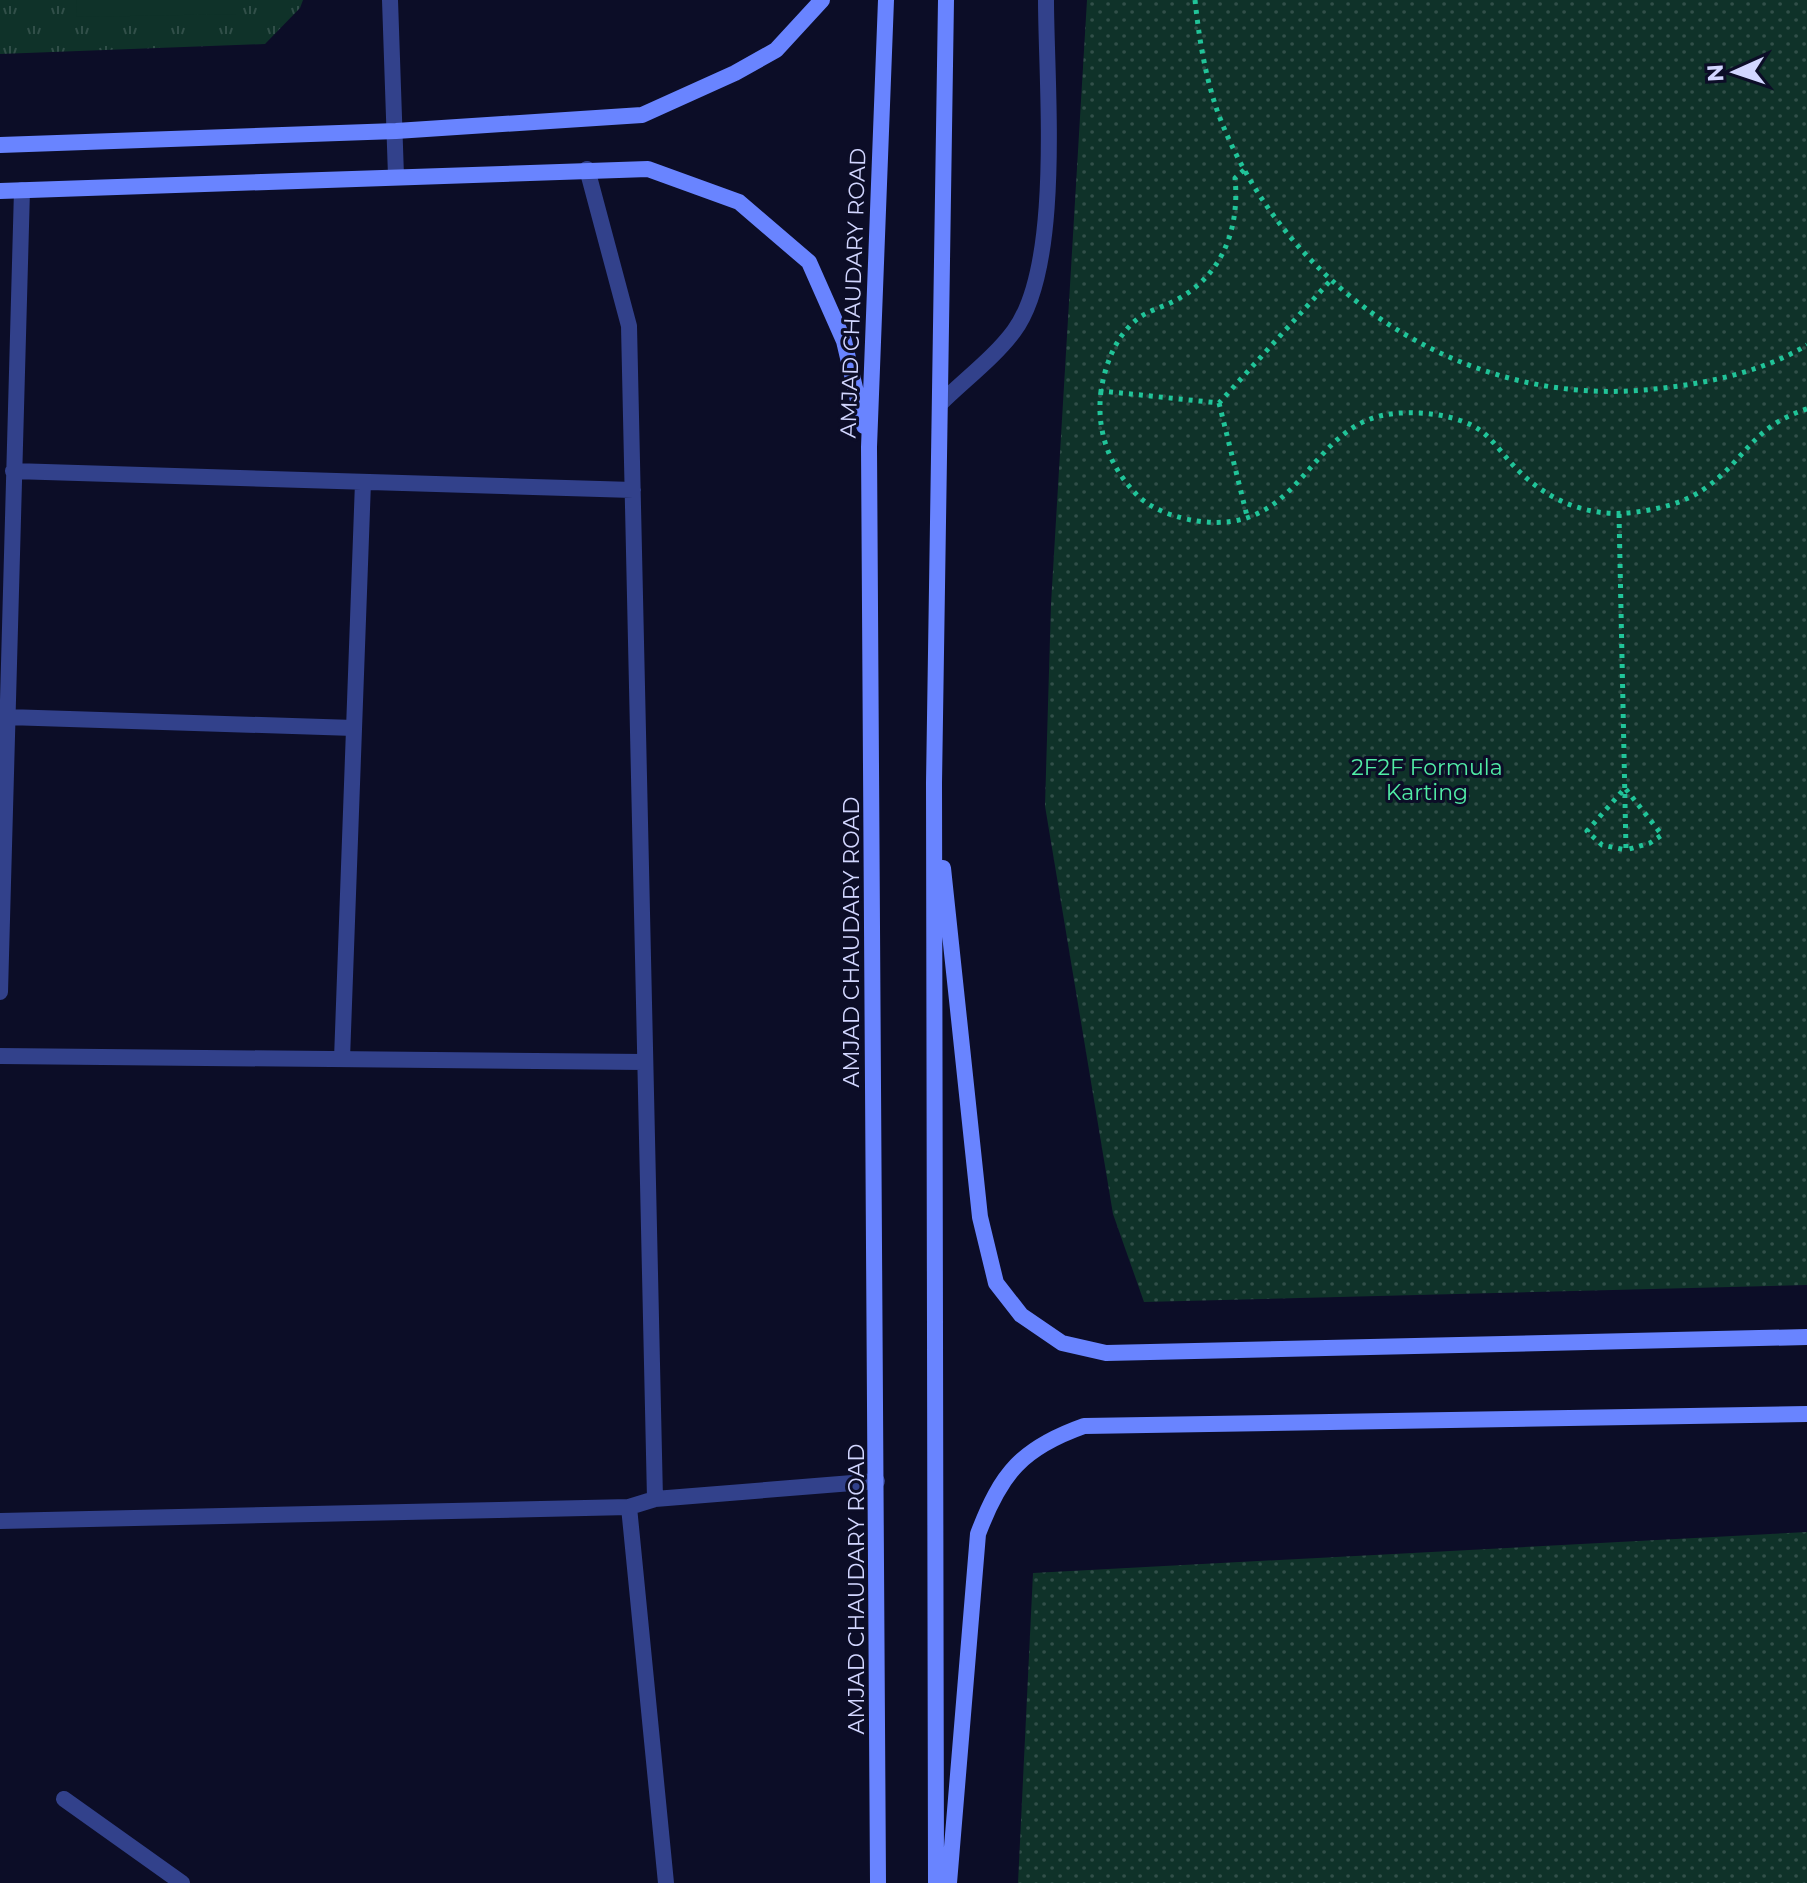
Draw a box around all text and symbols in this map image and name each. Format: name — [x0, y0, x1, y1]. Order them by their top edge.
north arrow — [1695, 32, 1775, 112]
text: N — [1702, 63, 1729, 83]
street label: AMJAD CHAUDARY ROAD — [834, 147, 872, 439]
park label: 2F2F Formula Karting — [1351, 754, 1503, 806]
street label: AMJAD CHAUDARY ROAD — [838, 797, 865, 1087]
street label: AMJAD CHAUDARY ROAD — [843, 1444, 870, 1734]

